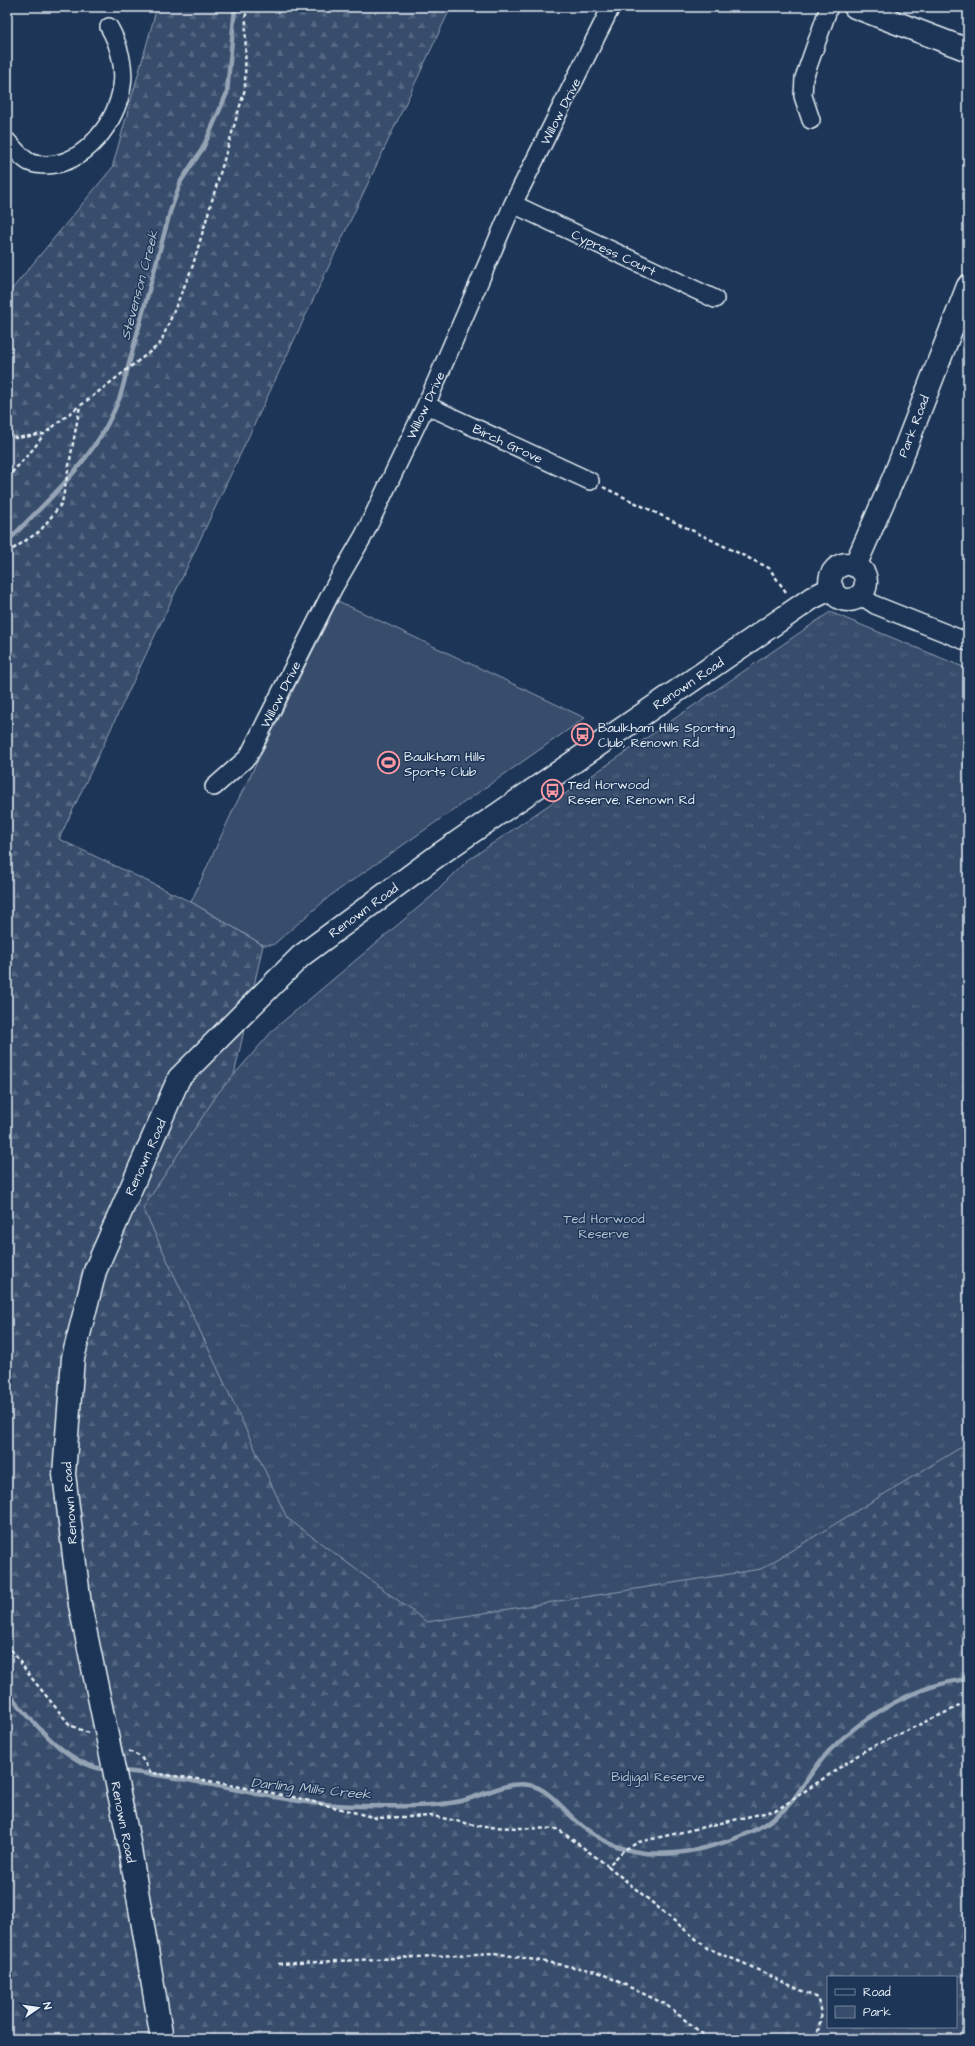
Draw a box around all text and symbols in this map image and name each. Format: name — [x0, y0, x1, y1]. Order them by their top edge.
street label: Willow Drive — [536, 75, 585, 148]
street label: Cypress Court — [568, 225, 660, 282]
water label: Stevenson Creek — [116, 228, 164, 342]
street label: Willow Drive — [402, 369, 449, 442]
street label: Park Road — [894, 392, 934, 460]
street label: Birch Grove — [470, 420, 546, 468]
street label: Renown Road — [649, 653, 728, 714]
street label: Willow Drive — [256, 658, 305, 731]
place label: Baulkham Hills Sporting Club, Renown Rd — [598, 719, 735, 752]
bus stop icon: Baulkham Hills Sporting Club, Renown Rd — [570, 721, 596, 747]
place label: Baulkham Hills Sports Club — [404, 748, 486, 781]
sports icon: Baulkham Hills Sports Club — [376, 750, 402, 776]
place label: Ted Horwood Reserve, Renown Rd — [568, 776, 695, 809]
bus stop icon: Ted Horwood Reserve, Renown Rd — [539, 778, 565, 804]
street label: Renown Road — [325, 879, 402, 942]
street label: Renown Road — [121, 1116, 171, 1199]
park label: Ted Horwood Reserve — [563, 1210, 645, 1243]
street label: Renown Road — [58, 1461, 82, 1545]
park label: Bidjigal Reserve — [611, 1768, 705, 1787]
water label: Darling Mills Creek — [250, 1773, 372, 1805]
street label: Renown Road — [106, 1780, 140, 1865]
legend — [827, 1976, 957, 2028]
text: Road — [863, 1984, 891, 2001]
north arrow — [18, 1988, 58, 2028]
text: N — [39, 2001, 55, 2011]
text: Park — [863, 2004, 891, 2021]

